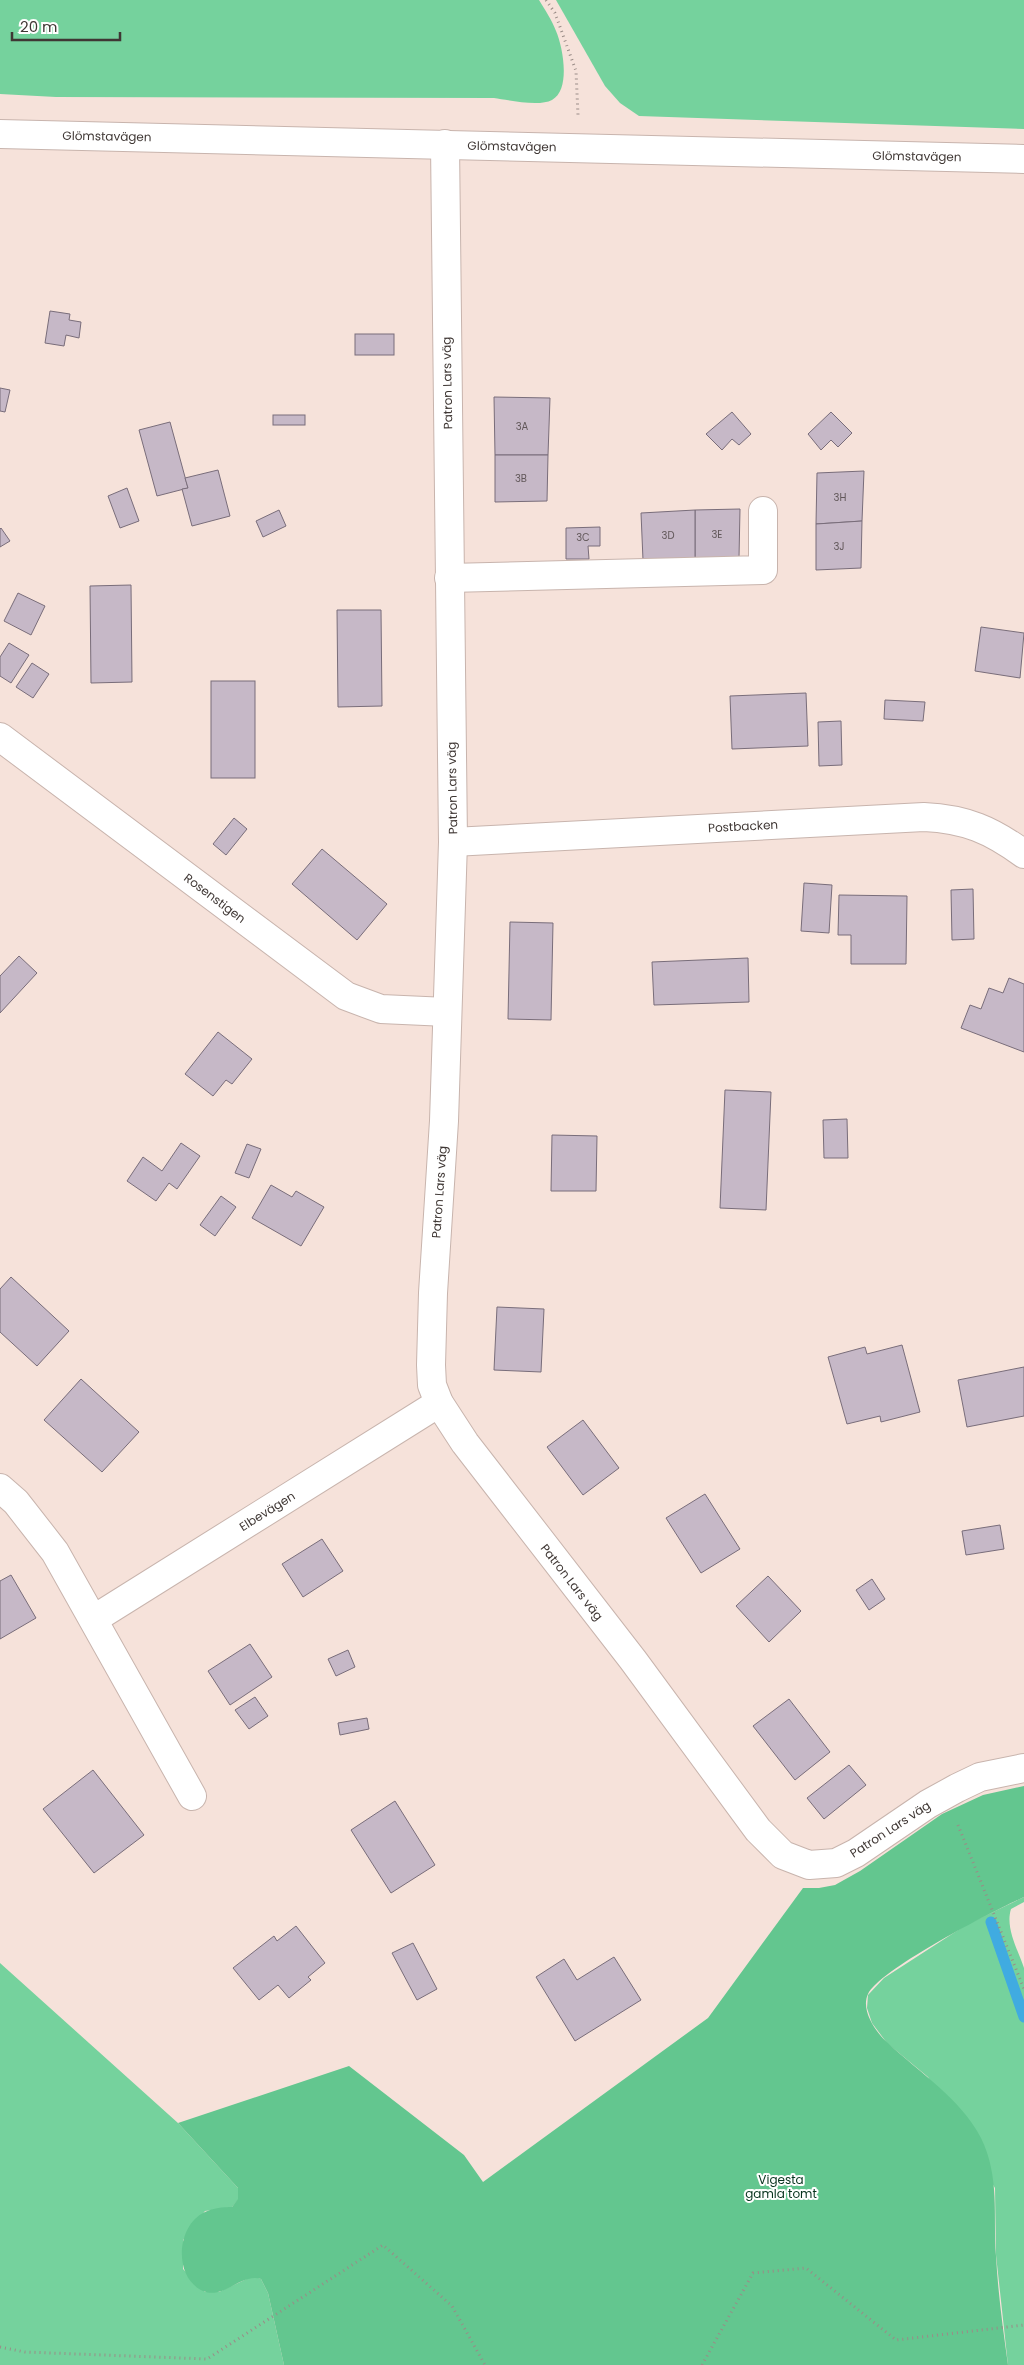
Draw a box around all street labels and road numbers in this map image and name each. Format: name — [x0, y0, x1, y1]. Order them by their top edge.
street label: Glömstavägen — [62, 127, 152, 145]
street label: Glömstavägen — [467, 137, 557, 155]
street label: Glömstavägen — [872, 147, 962, 165]
street label: Patron Lars väg — [438, 337, 456, 429]
street label: Patron Lars väg — [443, 742, 461, 834]
street label: Postbacken — [708, 816, 778, 836]
street label: Rosenstigen — [181, 869, 249, 927]
street label: Patron Lars väg — [427, 1145, 451, 1239]
street label: Elbevägen — [236, 1487, 298, 1535]
street label: Patron Lars väg — [537, 1540, 607, 1624]
street label: Patron Lars väg — [847, 1797, 933, 1861]

